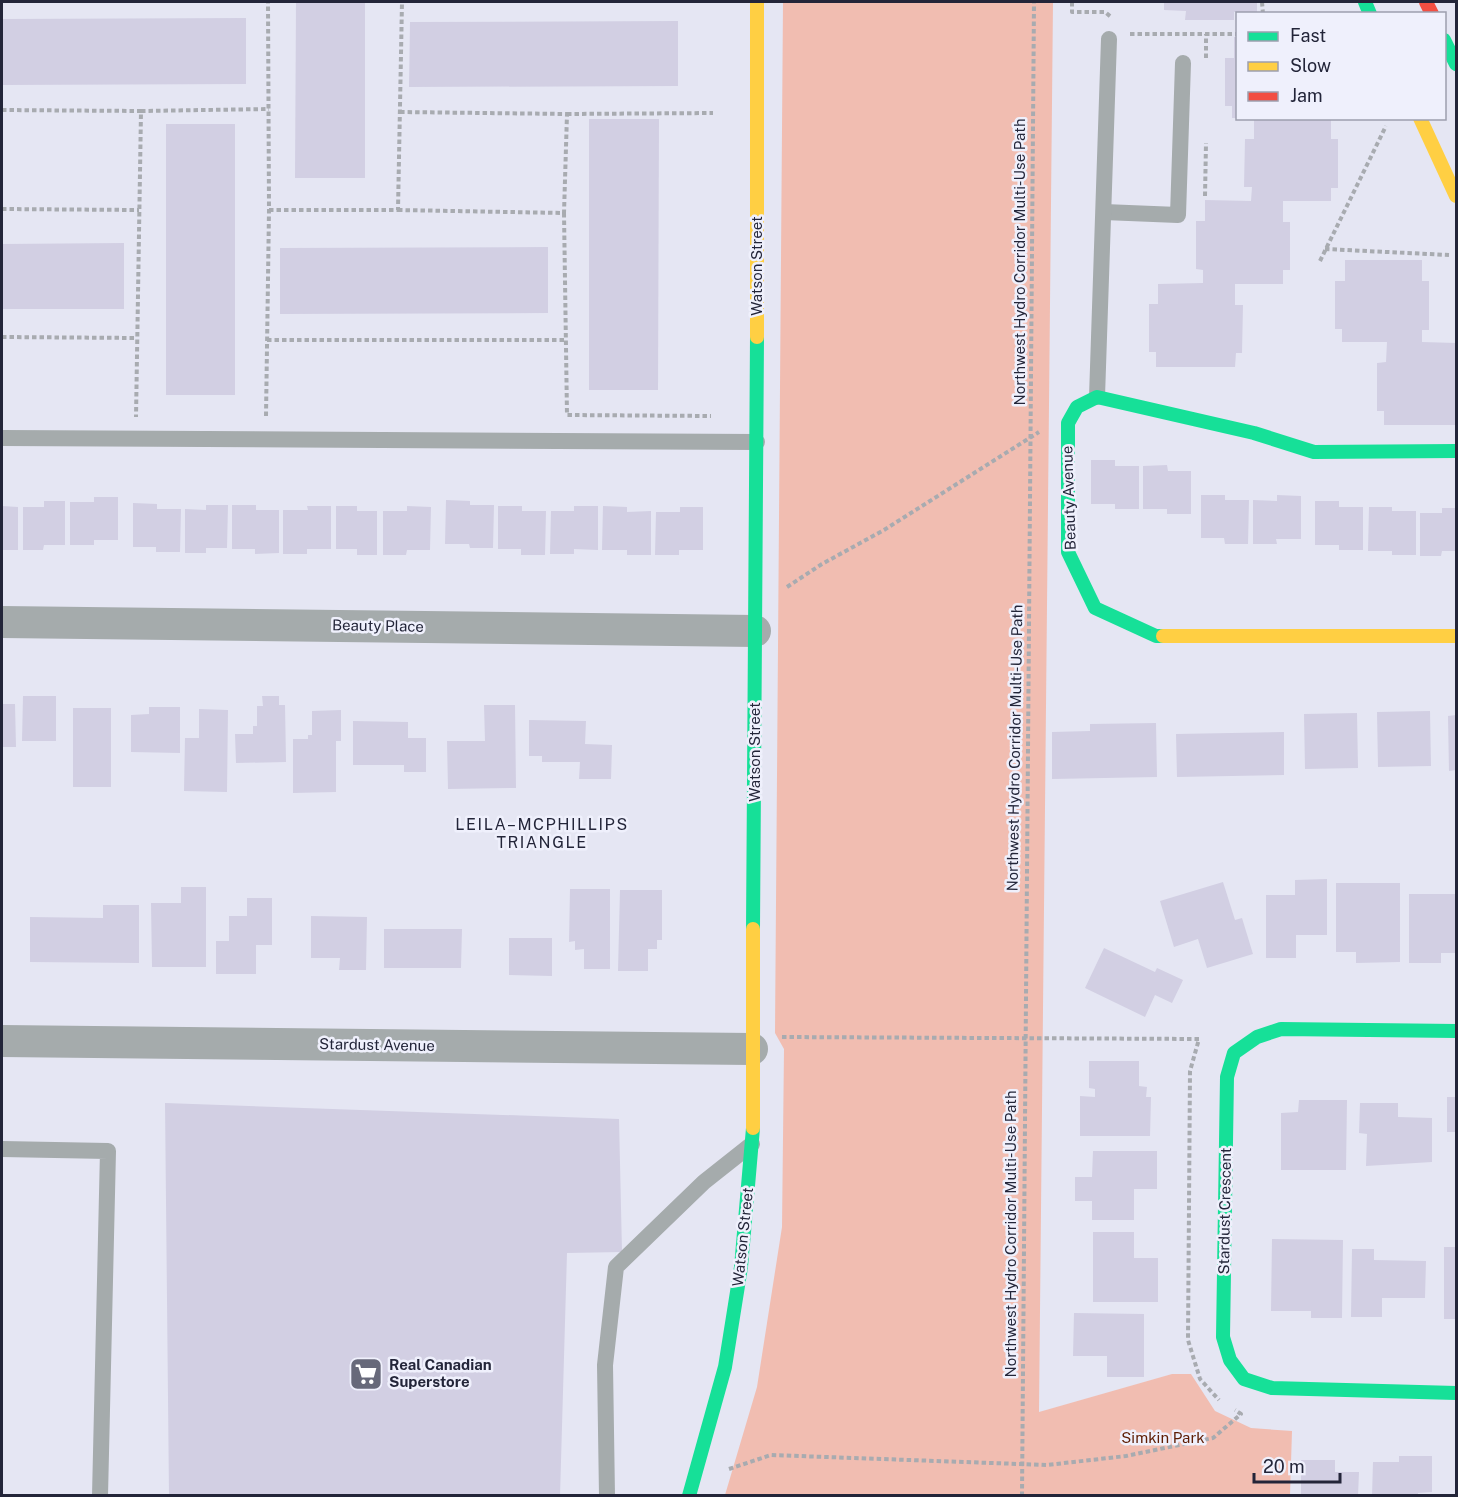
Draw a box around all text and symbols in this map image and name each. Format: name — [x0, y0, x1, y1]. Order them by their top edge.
legend — [1236, 12, 1446, 120]
text: Fast — [1290, 25, 1326, 46]
text: Slow — [1290, 55, 1331, 76]
text: Jam — [1290, 85, 1323, 106]
street label: Northwest Hydro Corridor Multi-Use Path — [1011, 118, 1028, 406]
street label: Watson Street — [748, 216, 765, 316]
street label: Beauty Avenue — [1058, 446, 1079, 551]
street label: Northwest Hydro Corridor Multi-Use Path — [1003, 604, 1026, 892]
street label: Beauty Place — [332, 616, 424, 635]
street label: Watson Street — [746, 702, 763, 802]
district label: LEILA–MCPHILLIPS TRIANGLE — [455, 815, 629, 852]
street label: Stardust Avenue — [319, 1035, 435, 1054]
street label: Northwest Hydro Corridor Multi-Use Path — [1002, 1090, 1019, 1378]
street label: Stardust Crescent — [1215, 1147, 1234, 1275]
street label: Watson Street — [729, 1186, 756, 1287]
supermarket icon: Real Canadian Superstore — [348, 1356, 384, 1392]
place label: Real Canadian Superstore — [389, 1356, 492, 1390]
park label: Simkin Park — [1121, 1429, 1205, 1446]
scale bar — [1254, 1446, 1340, 1484]
text: 20 m — [1263, 1456, 1305, 1477]

